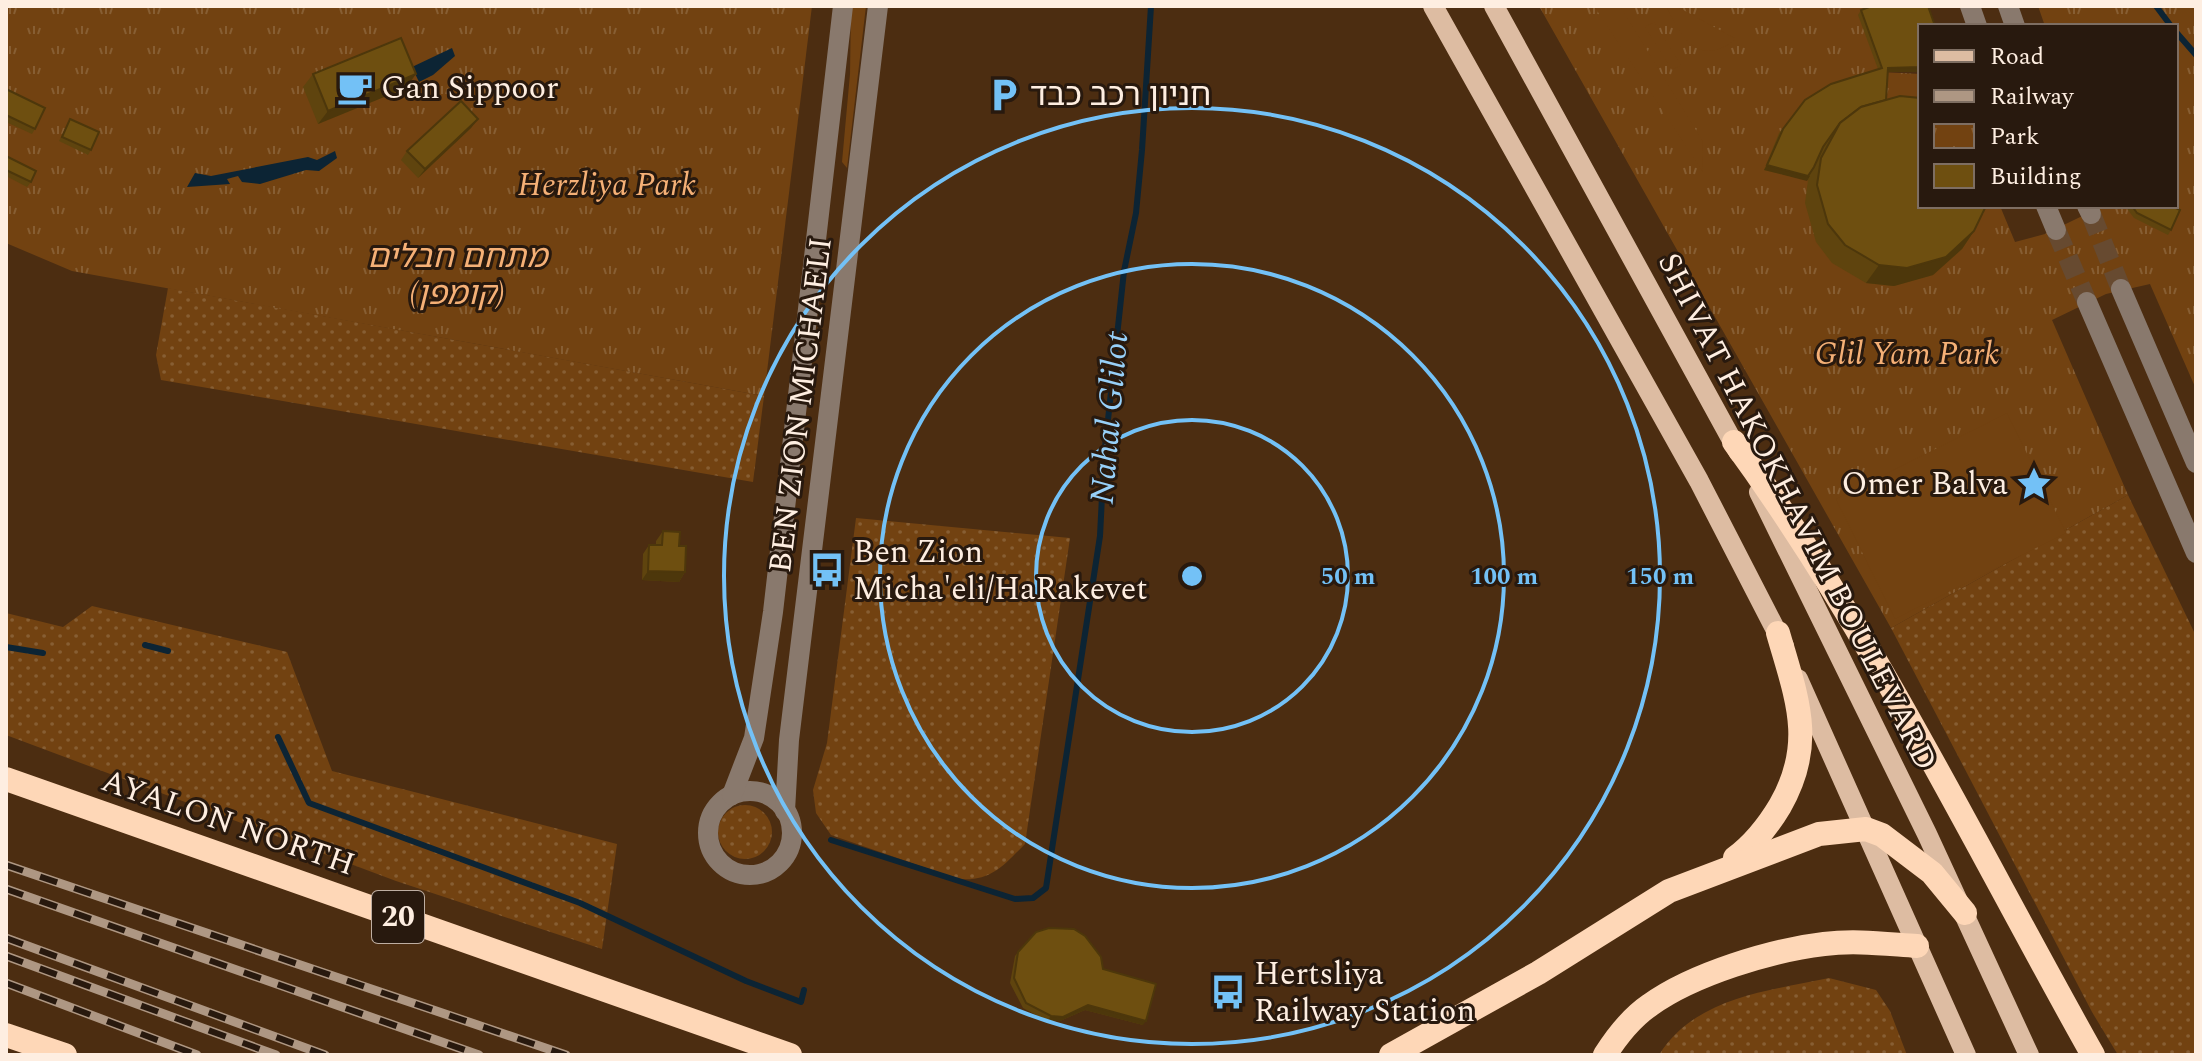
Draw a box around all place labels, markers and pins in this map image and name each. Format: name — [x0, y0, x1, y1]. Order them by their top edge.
place label: Gan Sippoor — [381, 64, 559, 113]
cafe icon: Gan Sippoor — [336, 69, 374, 107]
place label: חניון רכב כבד — [1030, 71, 1211, 120]
parking icon: חניון רכב כבד — [985, 76, 1023, 114]
place label: Omer Balva — [1842, 460, 2008, 509]
place icon: Omer Balva — [2015, 465, 2053, 503]
place label: Ben Zion Micha'eli/HaRakevet — [853, 528, 1147, 614]
bus stop icon: Ben Zion Micha'eli/HaRakevet — [808, 551, 846, 589]
centre of rings — [1178, 562, 1206, 590]
place label: Hertsliya Railway Station — [1254, 950, 1475, 1036]
bus stop icon: Hertsliya Railway Station — [1209, 973, 1247, 1011]

